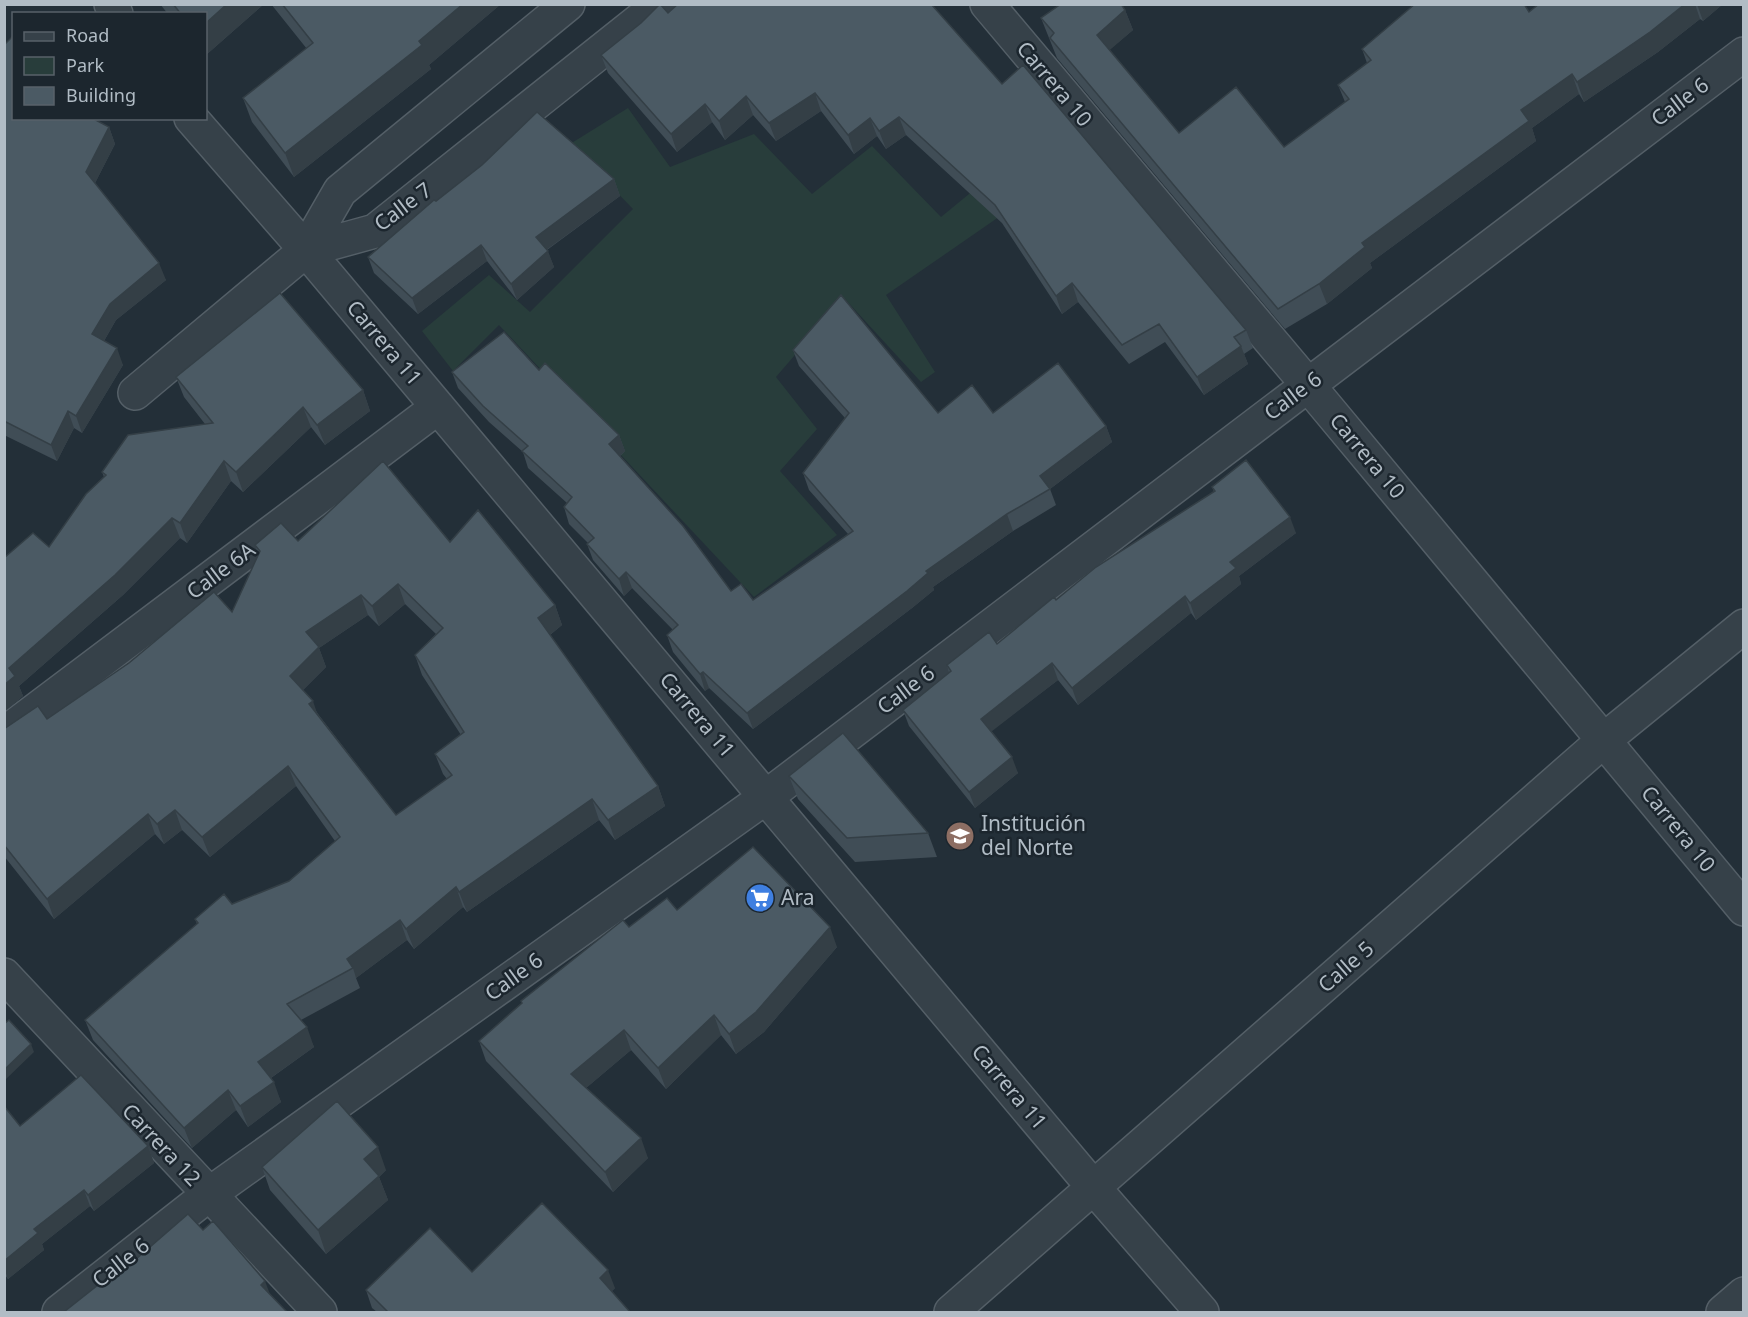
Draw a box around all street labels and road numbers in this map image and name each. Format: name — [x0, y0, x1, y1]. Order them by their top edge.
street label: Carrera 10 — [1011, 35, 1099, 132]
street label: Calle 6 — [1645, 70, 1714, 132]
street label: Calle 7 — [368, 175, 437, 237]
street label: Carrera 11 — [341, 294, 429, 391]
street label: Calle 6 — [1258, 364, 1327, 426]
street label: Carrera 10 — [1324, 407, 1412, 504]
street label: Calle 6A — [181, 535, 261, 605]
street label: Calle 6 — [871, 658, 940, 720]
street label: Carrera 11 — [654, 666, 742, 763]
street label: Carrera 10 — [1635, 779, 1722, 877]
street label: Calle 5 — [1312, 934, 1379, 998]
street label: Calle 6 — [479, 946, 548, 1007]
street label: Carrera 11 — [966, 1038, 1054, 1135]
street label: Carrera 12 — [116, 1097, 207, 1192]
street label: Calle 6 — [86, 1231, 155, 1293]

